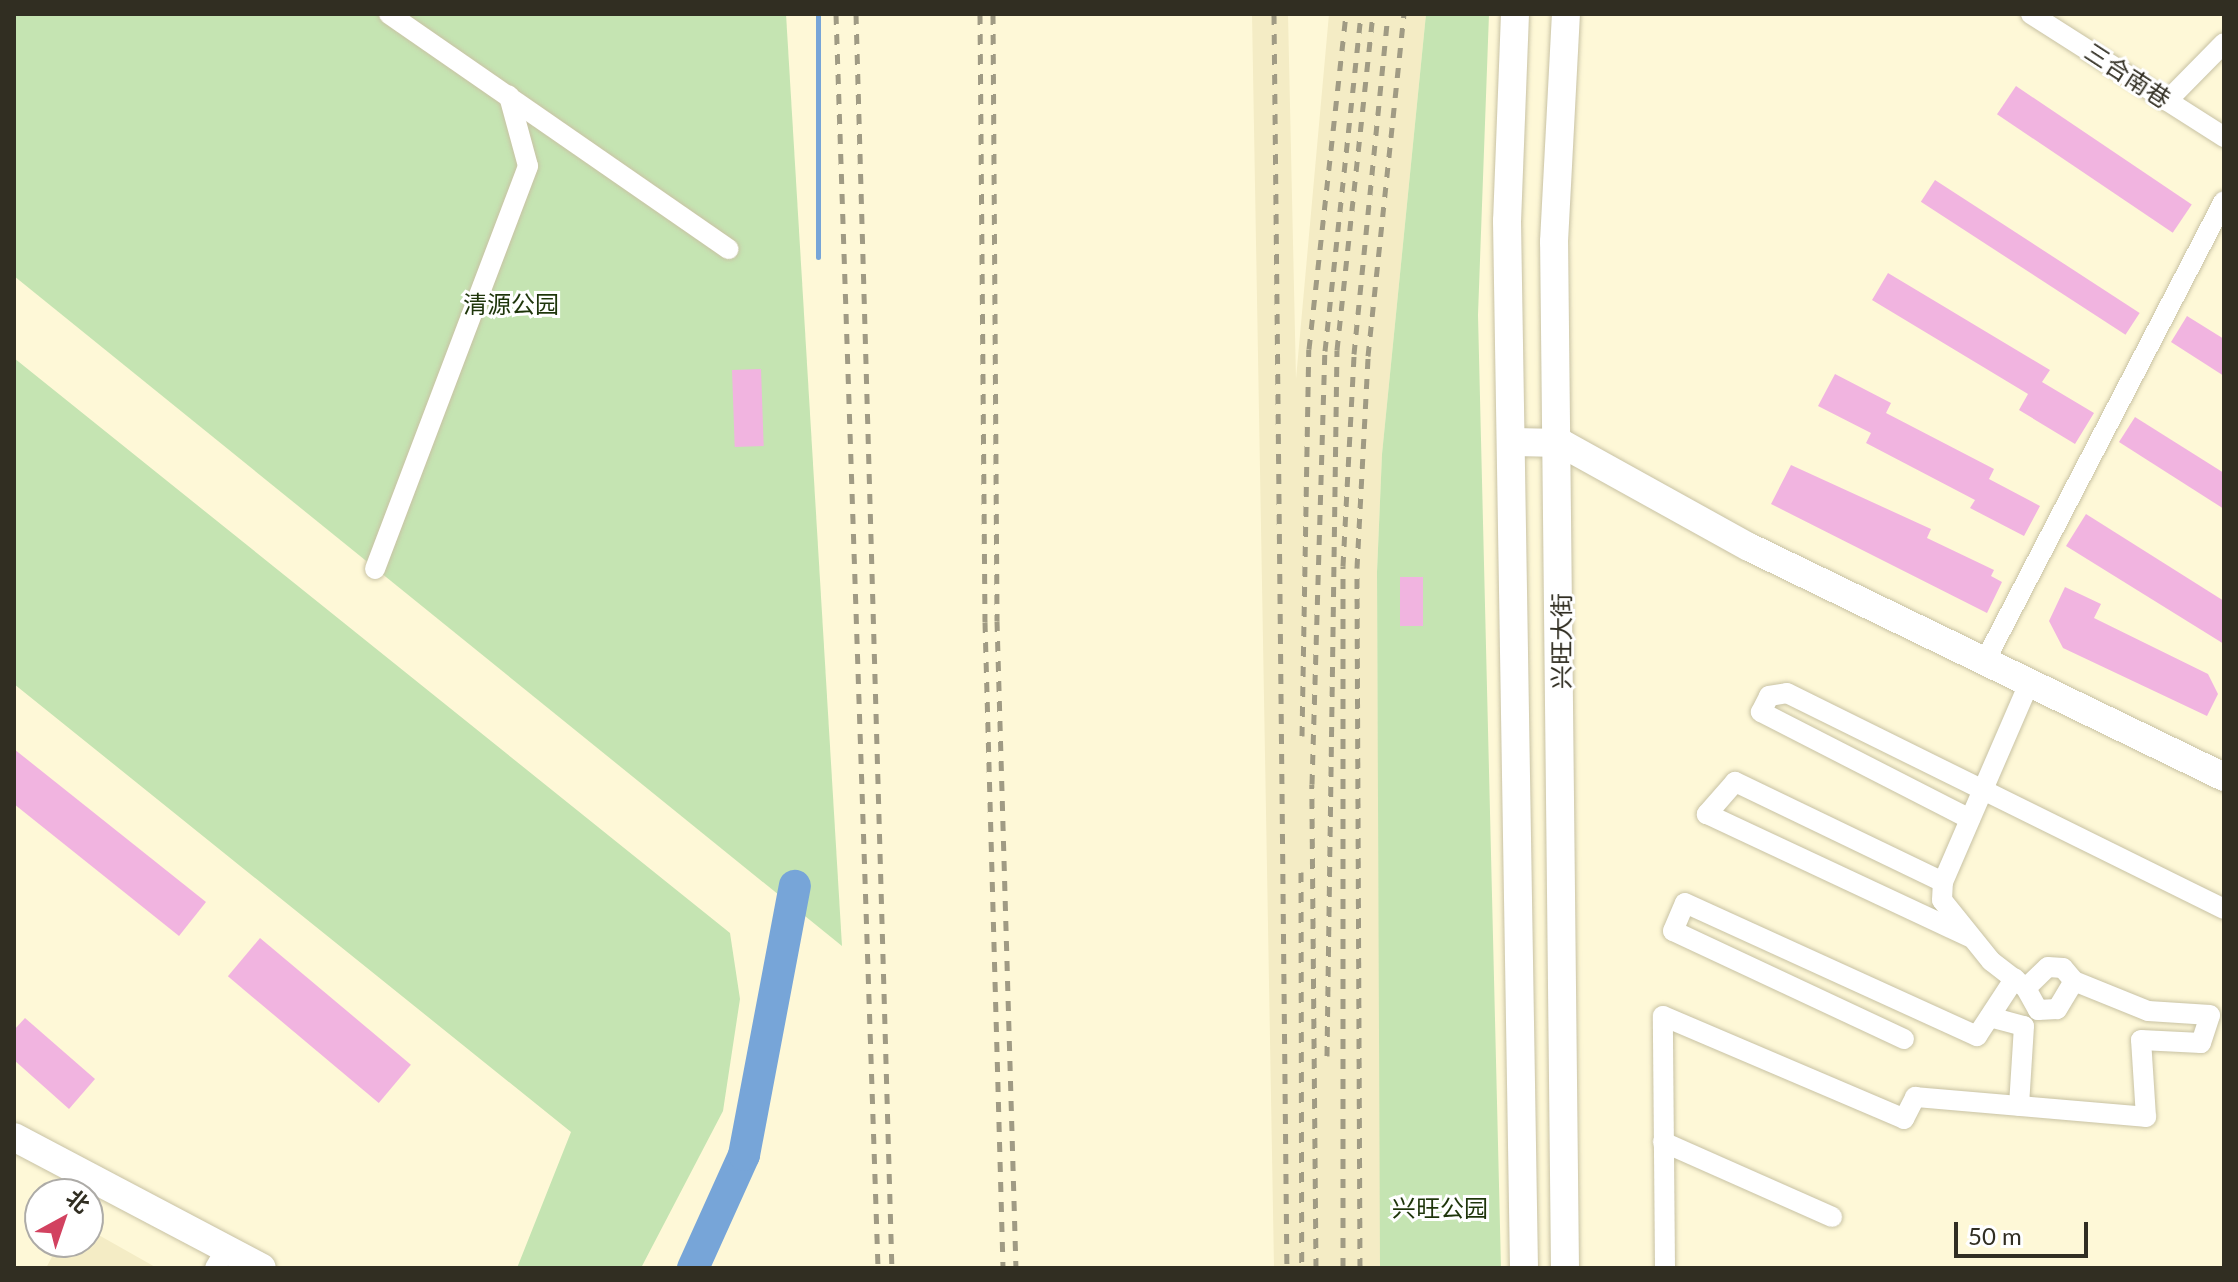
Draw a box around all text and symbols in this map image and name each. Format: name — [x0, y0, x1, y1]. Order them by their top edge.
street label: 三合南巷 — [2080, 37, 2176, 113]
park label: 清源公园 — [463, 290, 559, 318]
street label: 兴旺大街 — [1547, 593, 1575, 689]
north arrow — [24, 1178, 104, 1258]
text: 北 — [61, 1183, 96, 1218]
park label: 兴旺公园 — [1392, 1194, 1488, 1222]
scale bar — [1958, 1206, 2092, 1256]
text: 50 m — [1968, 1221, 2022, 1250]

